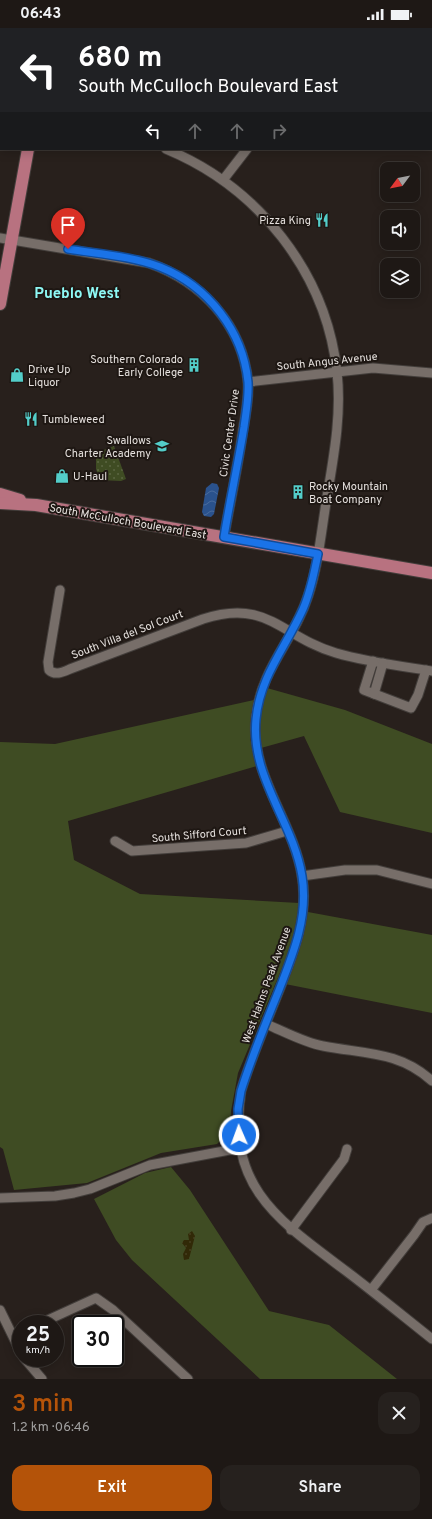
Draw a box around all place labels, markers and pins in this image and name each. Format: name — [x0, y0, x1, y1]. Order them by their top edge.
pin — [51, 208, 85, 249]
restaurant icon: Pizza King — [314, 212, 330, 228]
place label: Pizza King — [259, 214, 311, 228]
place label: Southern Colorado Early College — [90, 353, 183, 380]
building icon: Southern Colorado Early College — [186, 357, 202, 373]
place label: Drive Up Liquor — [28, 363, 70, 390]
shop icon: Drive Up Liquor — [9, 367, 25, 383]
restaurant icon: Tumbleweed — [23, 411, 39, 427]
place label: Tumbleweed — [42, 413, 105, 427]
place label: Swallows Charter Academy — [65, 434, 151, 461]
school or university icon: Swallows Charter Academy — [154, 438, 170, 454]
shop icon: U-Haul — [54, 468, 70, 484]
place label: U-Haul — [73, 470, 107, 484]
place label: Rocky Mountain Boat Company — [309, 480, 388, 507]
building icon: Rocky Mountain Boat Company — [290, 484, 306, 500]

